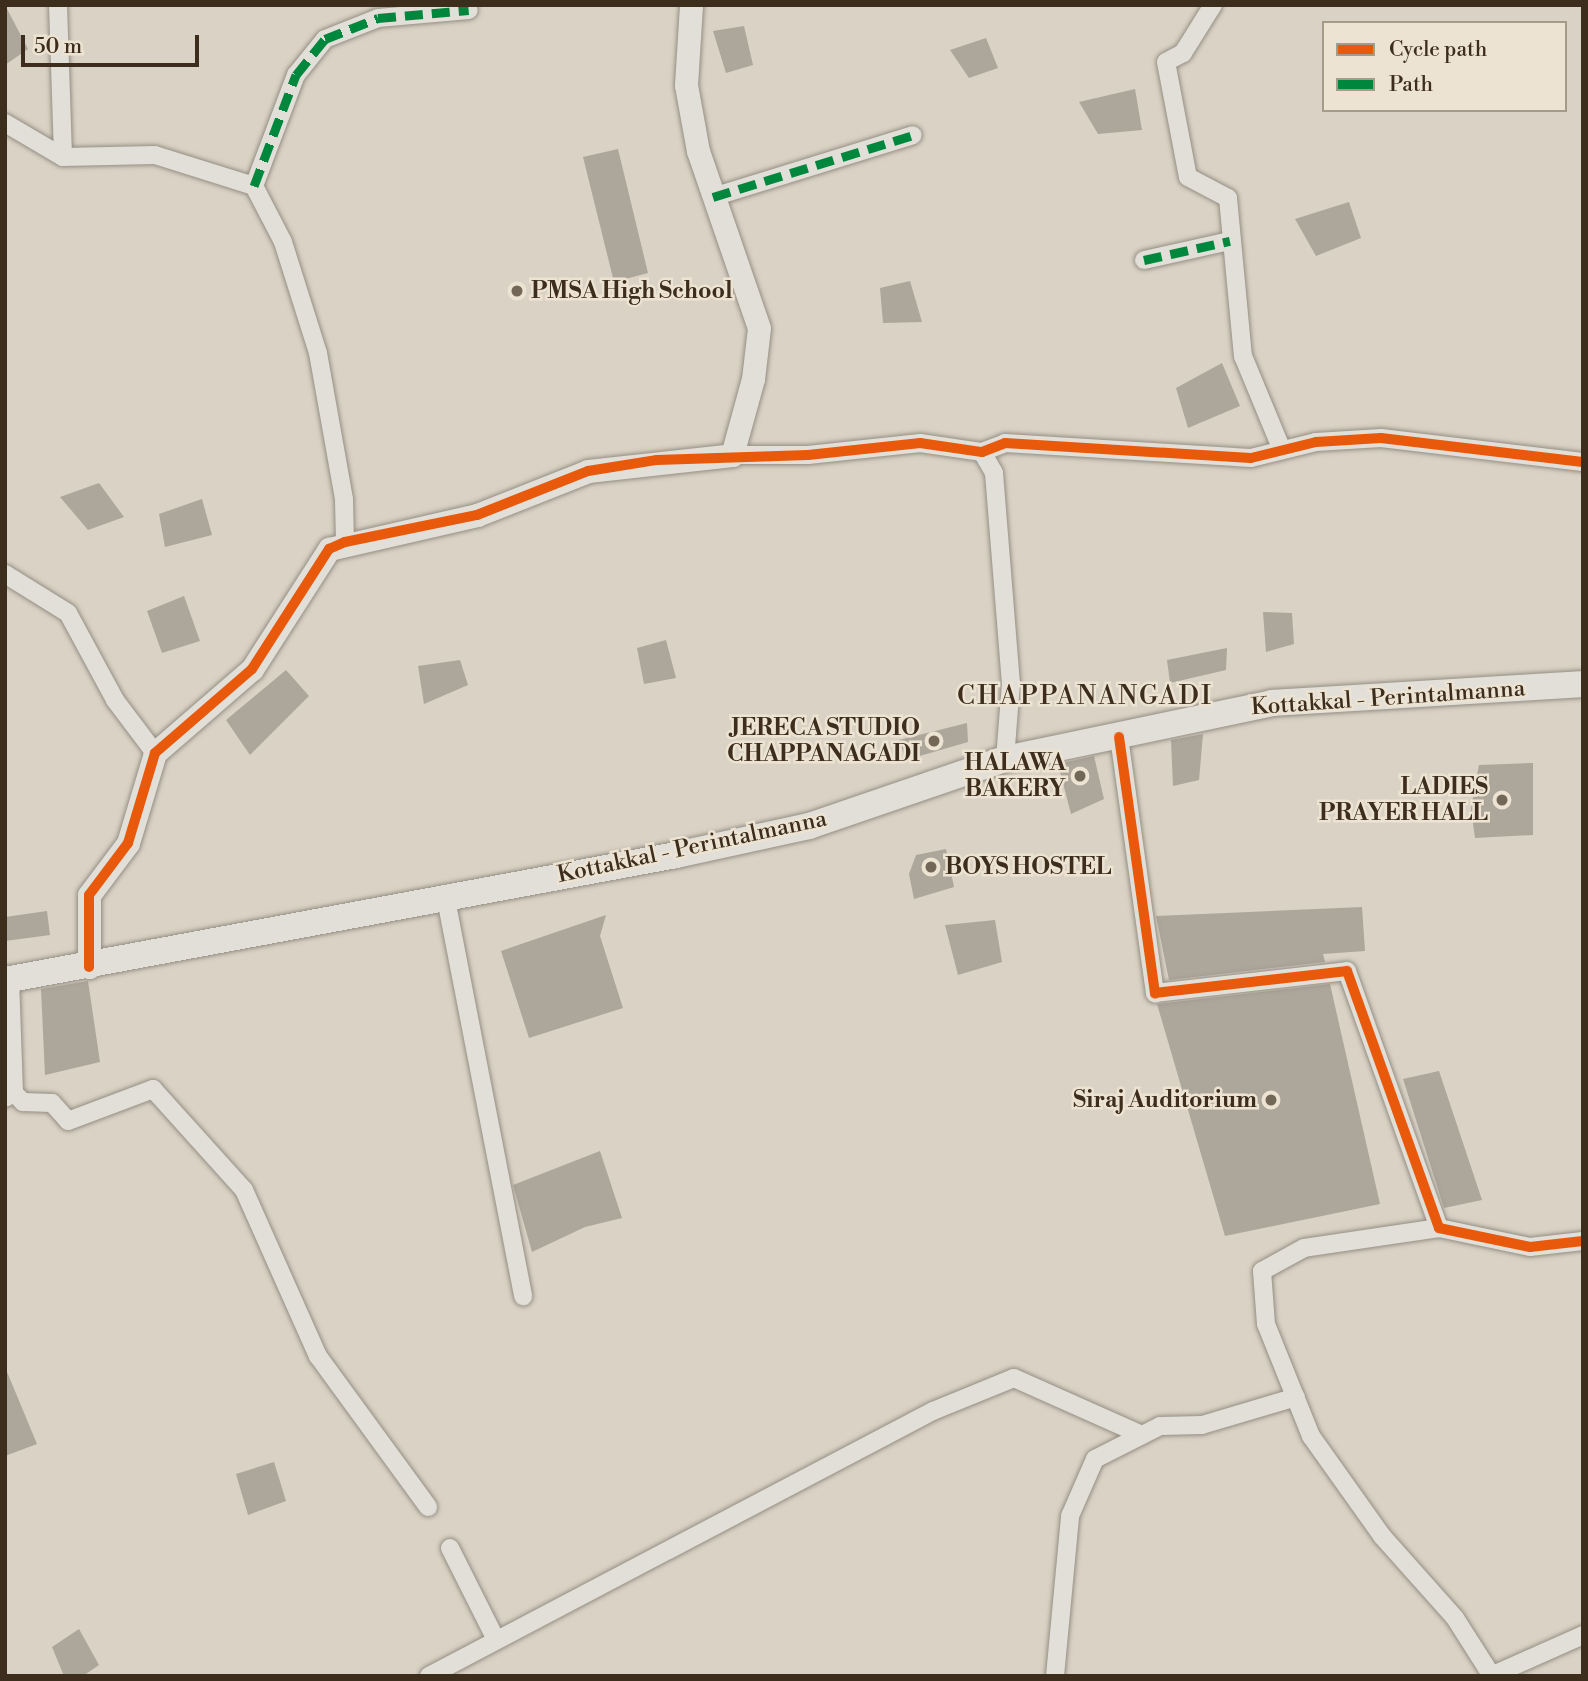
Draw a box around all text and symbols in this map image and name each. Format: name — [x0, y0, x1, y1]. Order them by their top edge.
scale bar — [24, 21, 203, 65]
legend — [1322, 21, 1567, 112]
text: 50 m — [34, 34, 82, 60]
text: Cycle path — [1389, 37, 1487, 63]
text: Path — [1389, 72, 1433, 98]
place label: PMSA High School — [531, 277, 733, 305]
marker: PMSA High School — [509, 283, 525, 299]
street label: Kottakkal - Perintalmanna — [1250, 675, 1526, 721]
district label: CHAPPANANGADI — [959, 681, 1211, 713]
place label: JERECA STUDIO CHAPPANAGADI — [727, 714, 920, 768]
marker: JERECA STUDIO CHAPPANAGADI — [926, 733, 942, 749]
place label: HALAWA BAKERY — [964, 749, 1066, 803]
marker: HALAWA BAKERY — [1072, 768, 1088, 784]
place label: LADIES PRAYER HALL — [1319, 773, 1488, 827]
marker: LADIES PRAYER HALL — [1494, 792, 1510, 808]
street label: Kottakkal - Perintalmanna — [555, 805, 829, 889]
place label: BOYS HOSTEL — [945, 853, 1112, 881]
marker: BOYS HOSTEL — [923, 859, 939, 875]
place label: Siraj Auditorium — [1073, 1086, 1257, 1114]
marker: Siraj Auditorium — [1263, 1092, 1279, 1108]

